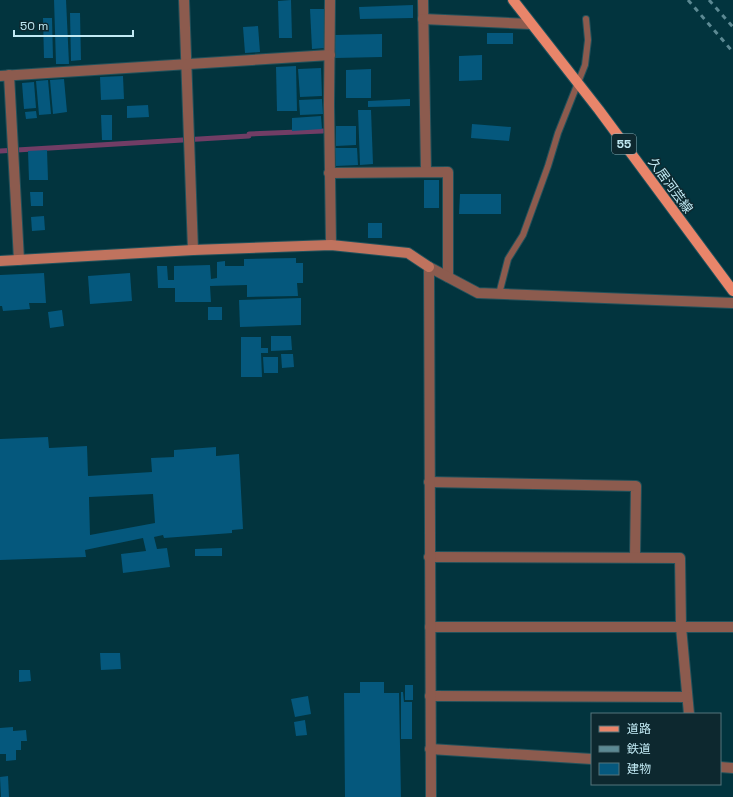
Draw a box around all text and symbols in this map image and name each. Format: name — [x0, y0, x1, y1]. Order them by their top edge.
scale bar — [14, 12, 133, 38]
text: 50 m — [20, 18, 48, 34]
road number: 55 — [612, 134, 636, 154]
street label: 久居河芸線 — [645, 154, 697, 217]
legend — [591, 713, 721, 785]
text: 道路 — [627, 721, 651, 737]
text: 鉄道 — [627, 741, 651, 757]
text: 建物 — [627, 761, 651, 777]

